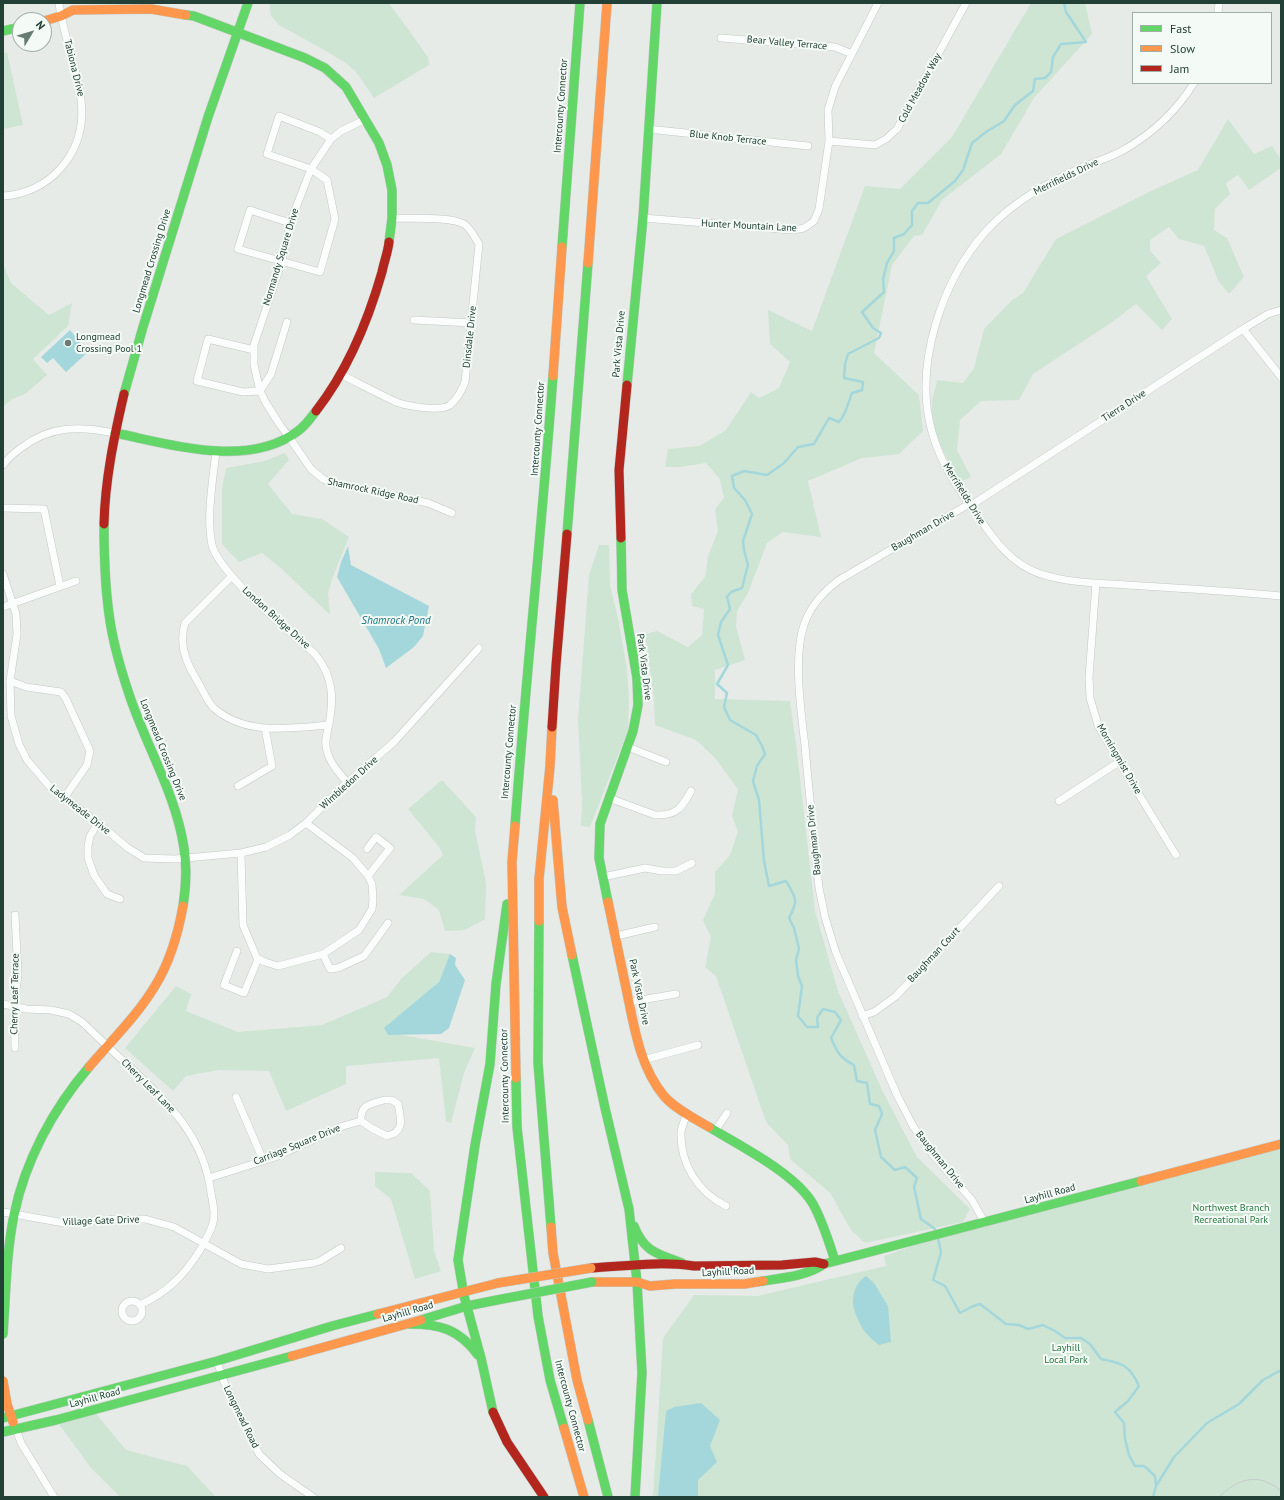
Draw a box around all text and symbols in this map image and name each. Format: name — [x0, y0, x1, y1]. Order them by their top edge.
north arrow — [12, 12, 52, 52]
legend — [1132, 12, 1272, 84]
text: N — [33, 18, 48, 32]
text: Fast — [1170, 21, 1191, 36]
street label: Bear Valley Terrace — [746, 34, 828, 52]
street label: Tabiona Drive — [61, 38, 87, 98]
text: Slow — [1170, 41, 1195, 56]
street label: Cold Meadow Way — [896, 51, 944, 125]
street label: Intercounty Connector — [552, 58, 570, 154]
text: Jam — [1170, 61, 1189, 76]
street label: Blue Knob Terrace — [689, 128, 767, 148]
street label: Merrifields Drive — [1032, 156, 1100, 198]
street label: Longmead Crossing Drive — [130, 207, 174, 315]
street label: Normandy Square Drive — [260, 207, 302, 307]
street label: Hunter Mountain Lane — [701, 218, 797, 234]
street label: Dinsdale Drive — [461, 305, 479, 369]
street label: Park Vista Drive — [610, 310, 628, 378]
place label: Longmead Crossing Pool 1 — [76, 331, 142, 354]
marker: Longmead Crossing Pool 1 — [63, 338, 73, 348]
street label: Intercounty Connector — [529, 381, 547, 477]
street label: Tierra Drive — [1100, 387, 1148, 425]
street label: Merrifields Drive — [940, 461, 988, 527]
street label: Shamrock Ridge Road — [326, 475, 420, 507]
street label: Baughman Drive — [889, 508, 957, 554]
street label: London Bridge Drive — [240, 584, 312, 652]
water label: Shamrock Pond — [361, 614, 431, 628]
street label: Park Vista Drive — [634, 633, 654, 701]
street label: Longmead Crossing Drive — [137, 698, 189, 802]
street label: Intercounty Connector — [499, 704, 519, 800]
street label: Morningmist Drive — [1094, 722, 1144, 796]
street label: Wimbledon Drive — [318, 754, 380, 812]
street label: Ladymeade Drive — [47, 783, 113, 837]
street label: Baughman Drive — [804, 804, 824, 876]
street label: Baughman Court — [905, 925, 963, 985]
street label: Cherry Leaf Terrace — [8, 953, 22, 1035]
street label: Park Vista Drive — [626, 958, 652, 1026]
street label: Intercounty Connector — [498, 1029, 512, 1123]
street label: Cherry Leaf Lane — [119, 1057, 177, 1115]
street label: Carriage Square Drive — [252, 1122, 342, 1168]
street label: Baughman Drive — [913, 1129, 967, 1191]
street label: Layhill Road — [1023, 1181, 1077, 1207]
park label: Northwest Branch Recreational Park — [1193, 1202, 1269, 1226]
street label: Village Gate Drive — [62, 1214, 140, 1228]
street label: Layhill Road — [702, 1265, 754, 1279]
street label: Layhill Road — [381, 1299, 435, 1325]
park label: Layhill Local Park — [1044, 1342, 1088, 1366]
street label: Intercounty Connector — [552, 1359, 588, 1453]
street label: Longmead Road — [221, 1384, 261, 1450]
street label: Layhill Road — [68, 1385, 122, 1411]

